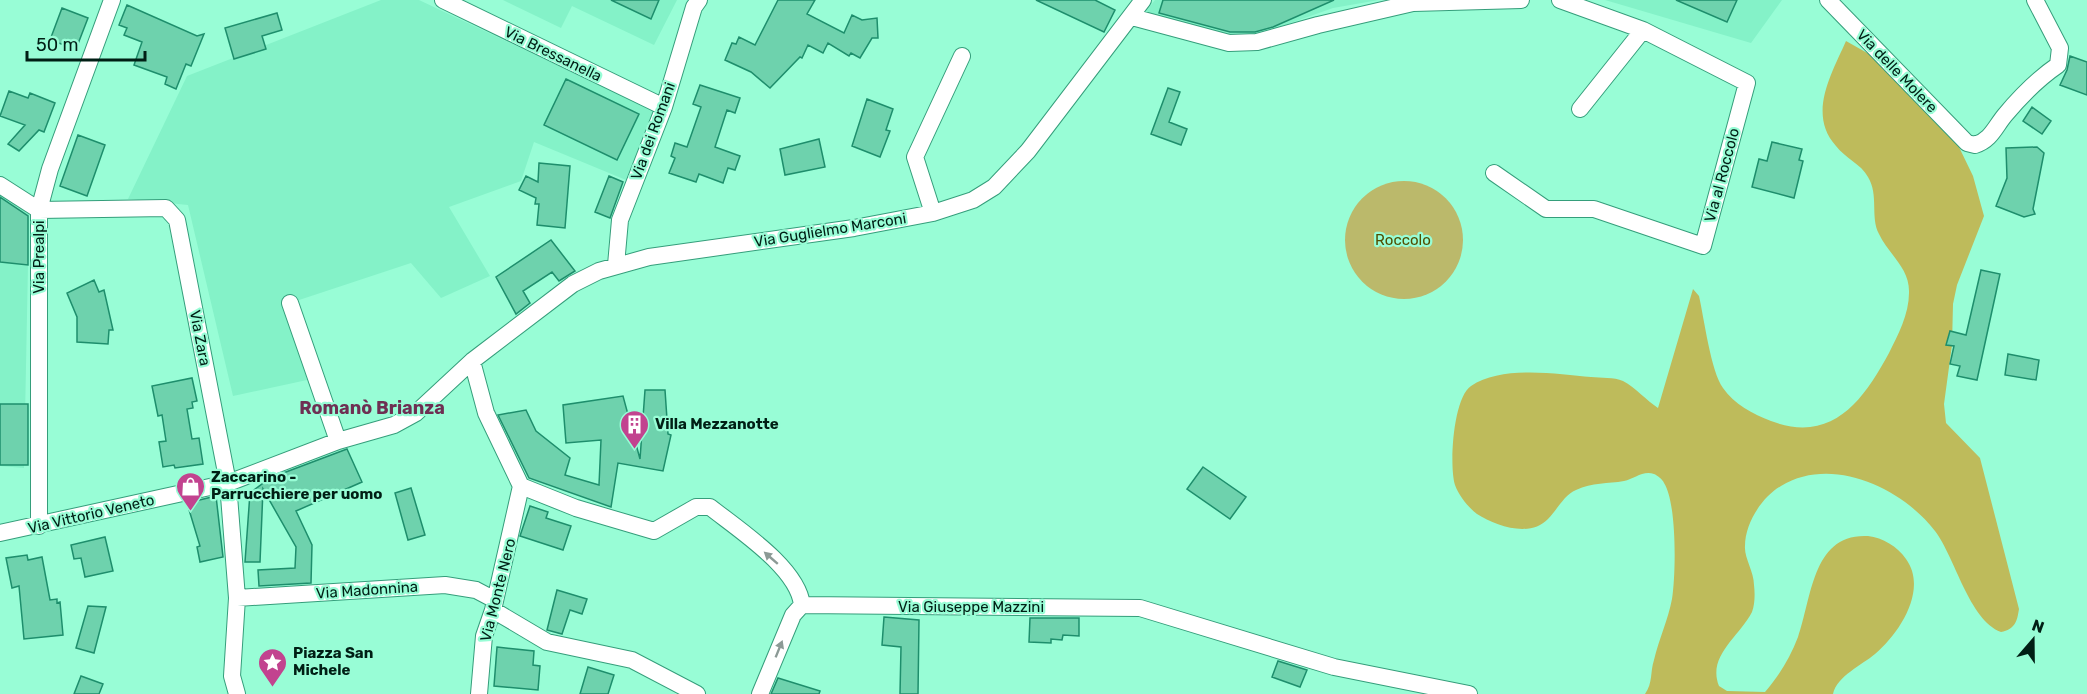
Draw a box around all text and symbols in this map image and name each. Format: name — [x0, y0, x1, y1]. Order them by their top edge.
street label: Via Bressanella — [501, 23, 605, 85]
scale bar — [27, 24, 146, 62]
street label: Via delle Molere — [1853, 26, 1941, 116]
text: 50 m — [36, 34, 79, 56]
street label: Via dei Romani — [627, 80, 679, 182]
street label: Via al Roccolo — [1701, 126, 1743, 224]
street label: Via Guglielmo Marconi — [753, 209, 907, 251]
street label: Via Prealpi — [30, 220, 48, 294]
park label: Roccolo — [1375, 231, 1431, 249]
street label: Via Zara — [186, 309, 214, 367]
district label: Romanò Brianza — [299, 397, 445, 419]
building icon: Villa Mezzanotte — [618, 408, 650, 450]
place label: Villa Mezzanotte — [655, 415, 779, 433]
place label: Zaccarino - Parrucchiere per uomo — [211, 468, 382, 503]
shop icon: Zaccarino - Parrucchiere per uomo — [174, 470, 206, 512]
street label: Via Vittorio Veneto — [26, 491, 156, 537]
street label: Via Monte Nero — [476, 536, 520, 644]
one-way arrow — [764, 552, 779, 565]
street label: Via Madonnina — [315, 577, 419, 603]
street label: Via Giuseppe Mazzini — [898, 598, 1044, 616]
north arrow — [2003, 610, 2063, 670]
text: N — [2029, 615, 2047, 637]
one-way arrow — [774, 639, 784, 657]
place label: Piazza San Michele — [293, 644, 373, 679]
place icon: Piazza San Michele — [256, 646, 288, 688]

